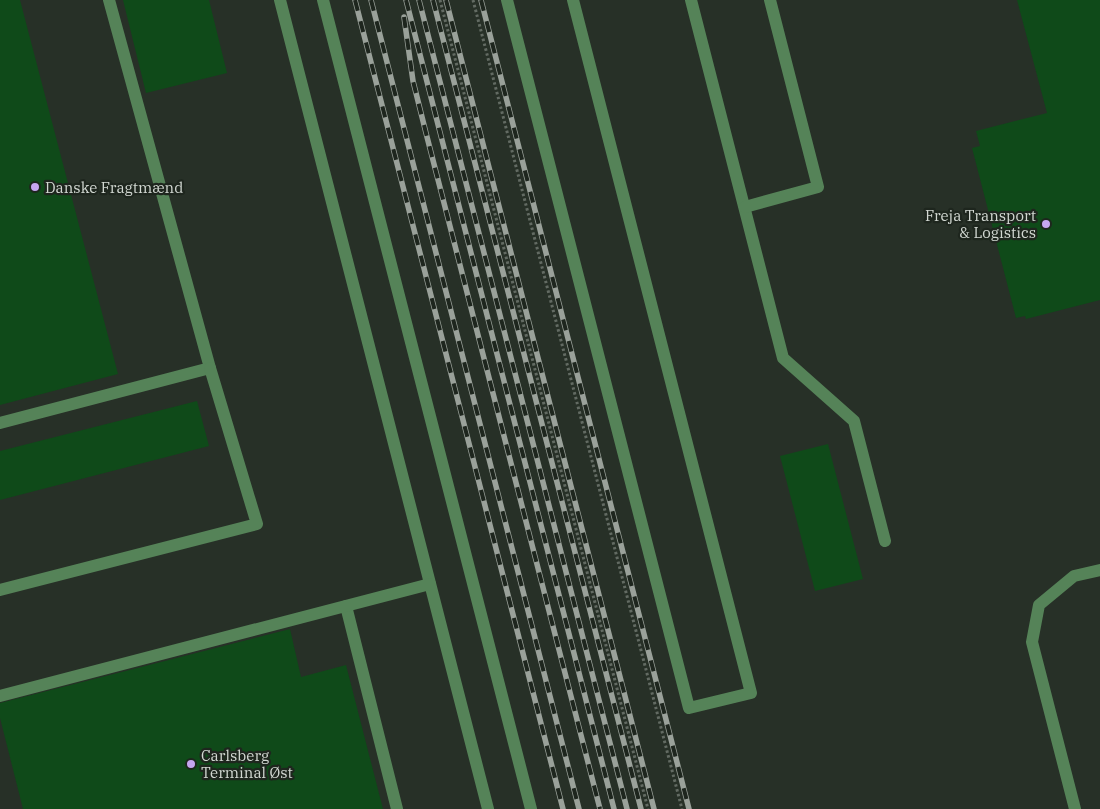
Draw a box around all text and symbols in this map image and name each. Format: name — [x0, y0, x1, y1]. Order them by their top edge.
place label: Danske Fragtmænd — [45, 178, 183, 197]
marker: Danske Fragtmænd — [29, 181, 41, 193]
place label: Freja Transport & Logistics — [925, 206, 1036, 242]
marker: Freja Transport & Logistics — [1040, 218, 1052, 230]
place label: Carlsberg Terminal Øst — [201, 746, 293, 782]
marker: Carlsberg Terminal Øst — [185, 758, 197, 770]

